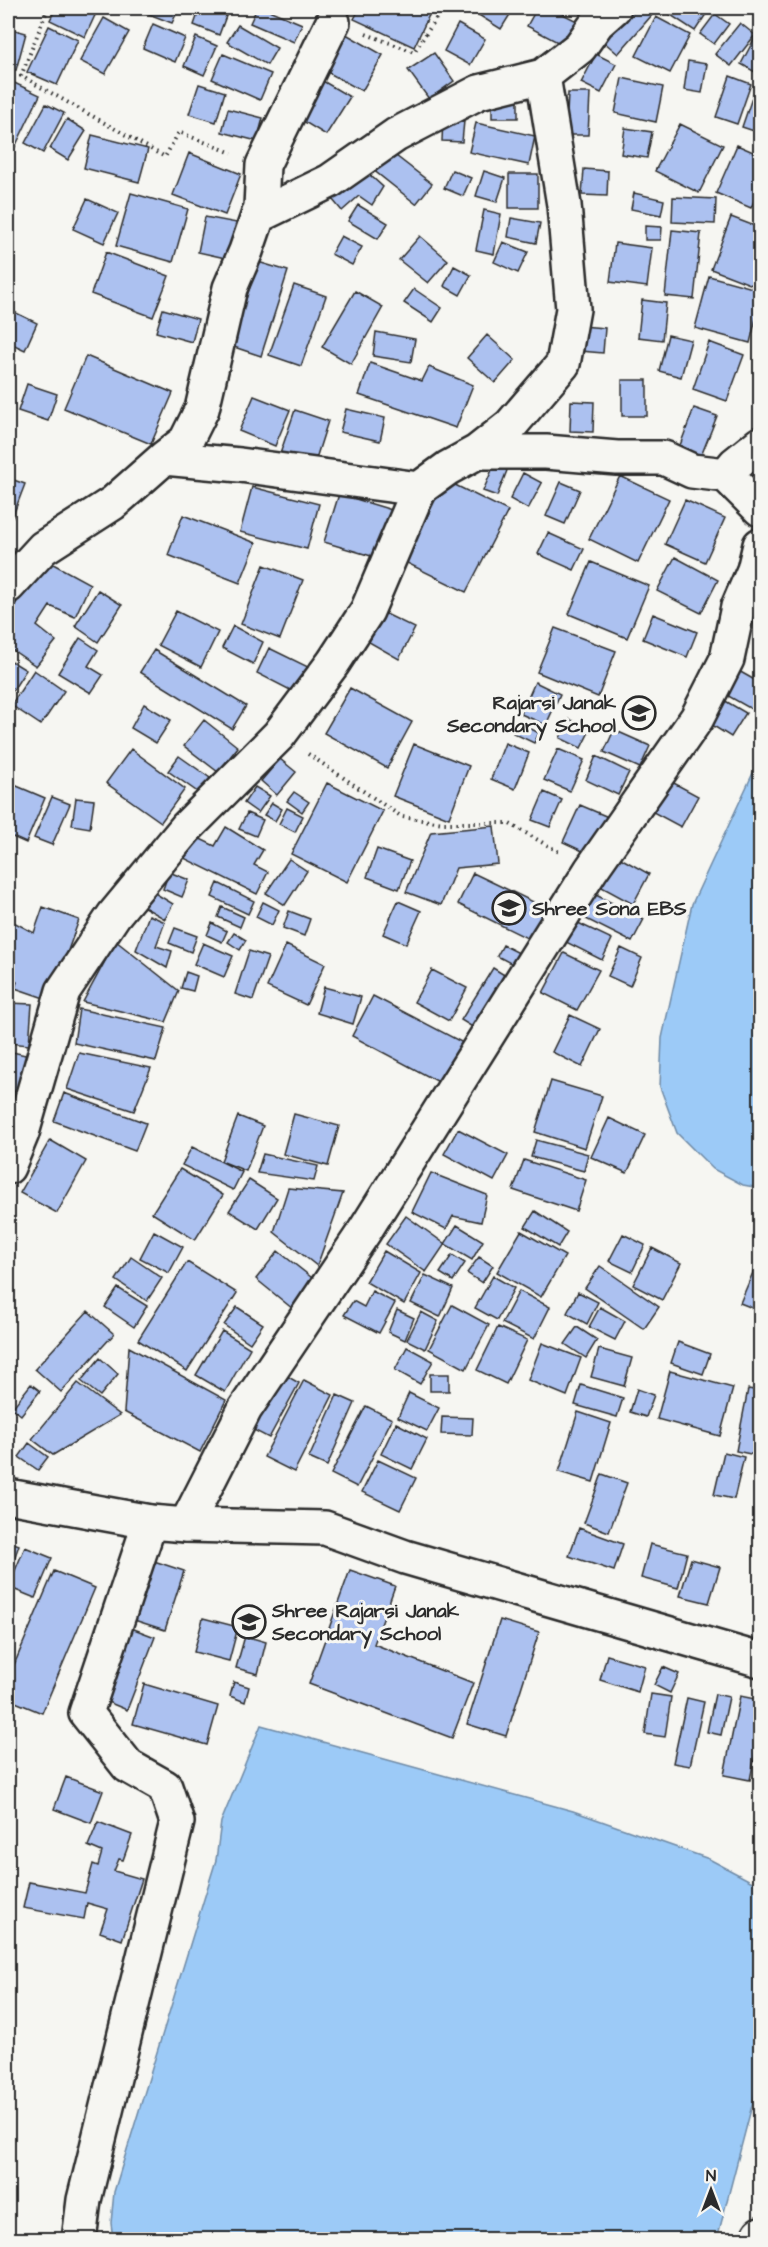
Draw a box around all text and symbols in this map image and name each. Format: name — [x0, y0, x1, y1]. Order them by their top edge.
place label: Rajarsi Janak Secondary School — [446, 689, 617, 741]
school or university icon: Rajarsi Janak Secondary School — [621, 695, 657, 731]
school or university icon: Shree Sona EBS — [491, 890, 527, 926]
place label: Shree Sona EBS — [531, 895, 687, 923]
place label: Shree Rajarsi Janak Secondary School — [271, 1597, 460, 1649]
school or university icon: Shree Rajarsi Janak Secondary School — [231, 1604, 267, 1640]
north arrow — [681, 2160, 741, 2220]
text: N — [706, 2165, 716, 2187]

